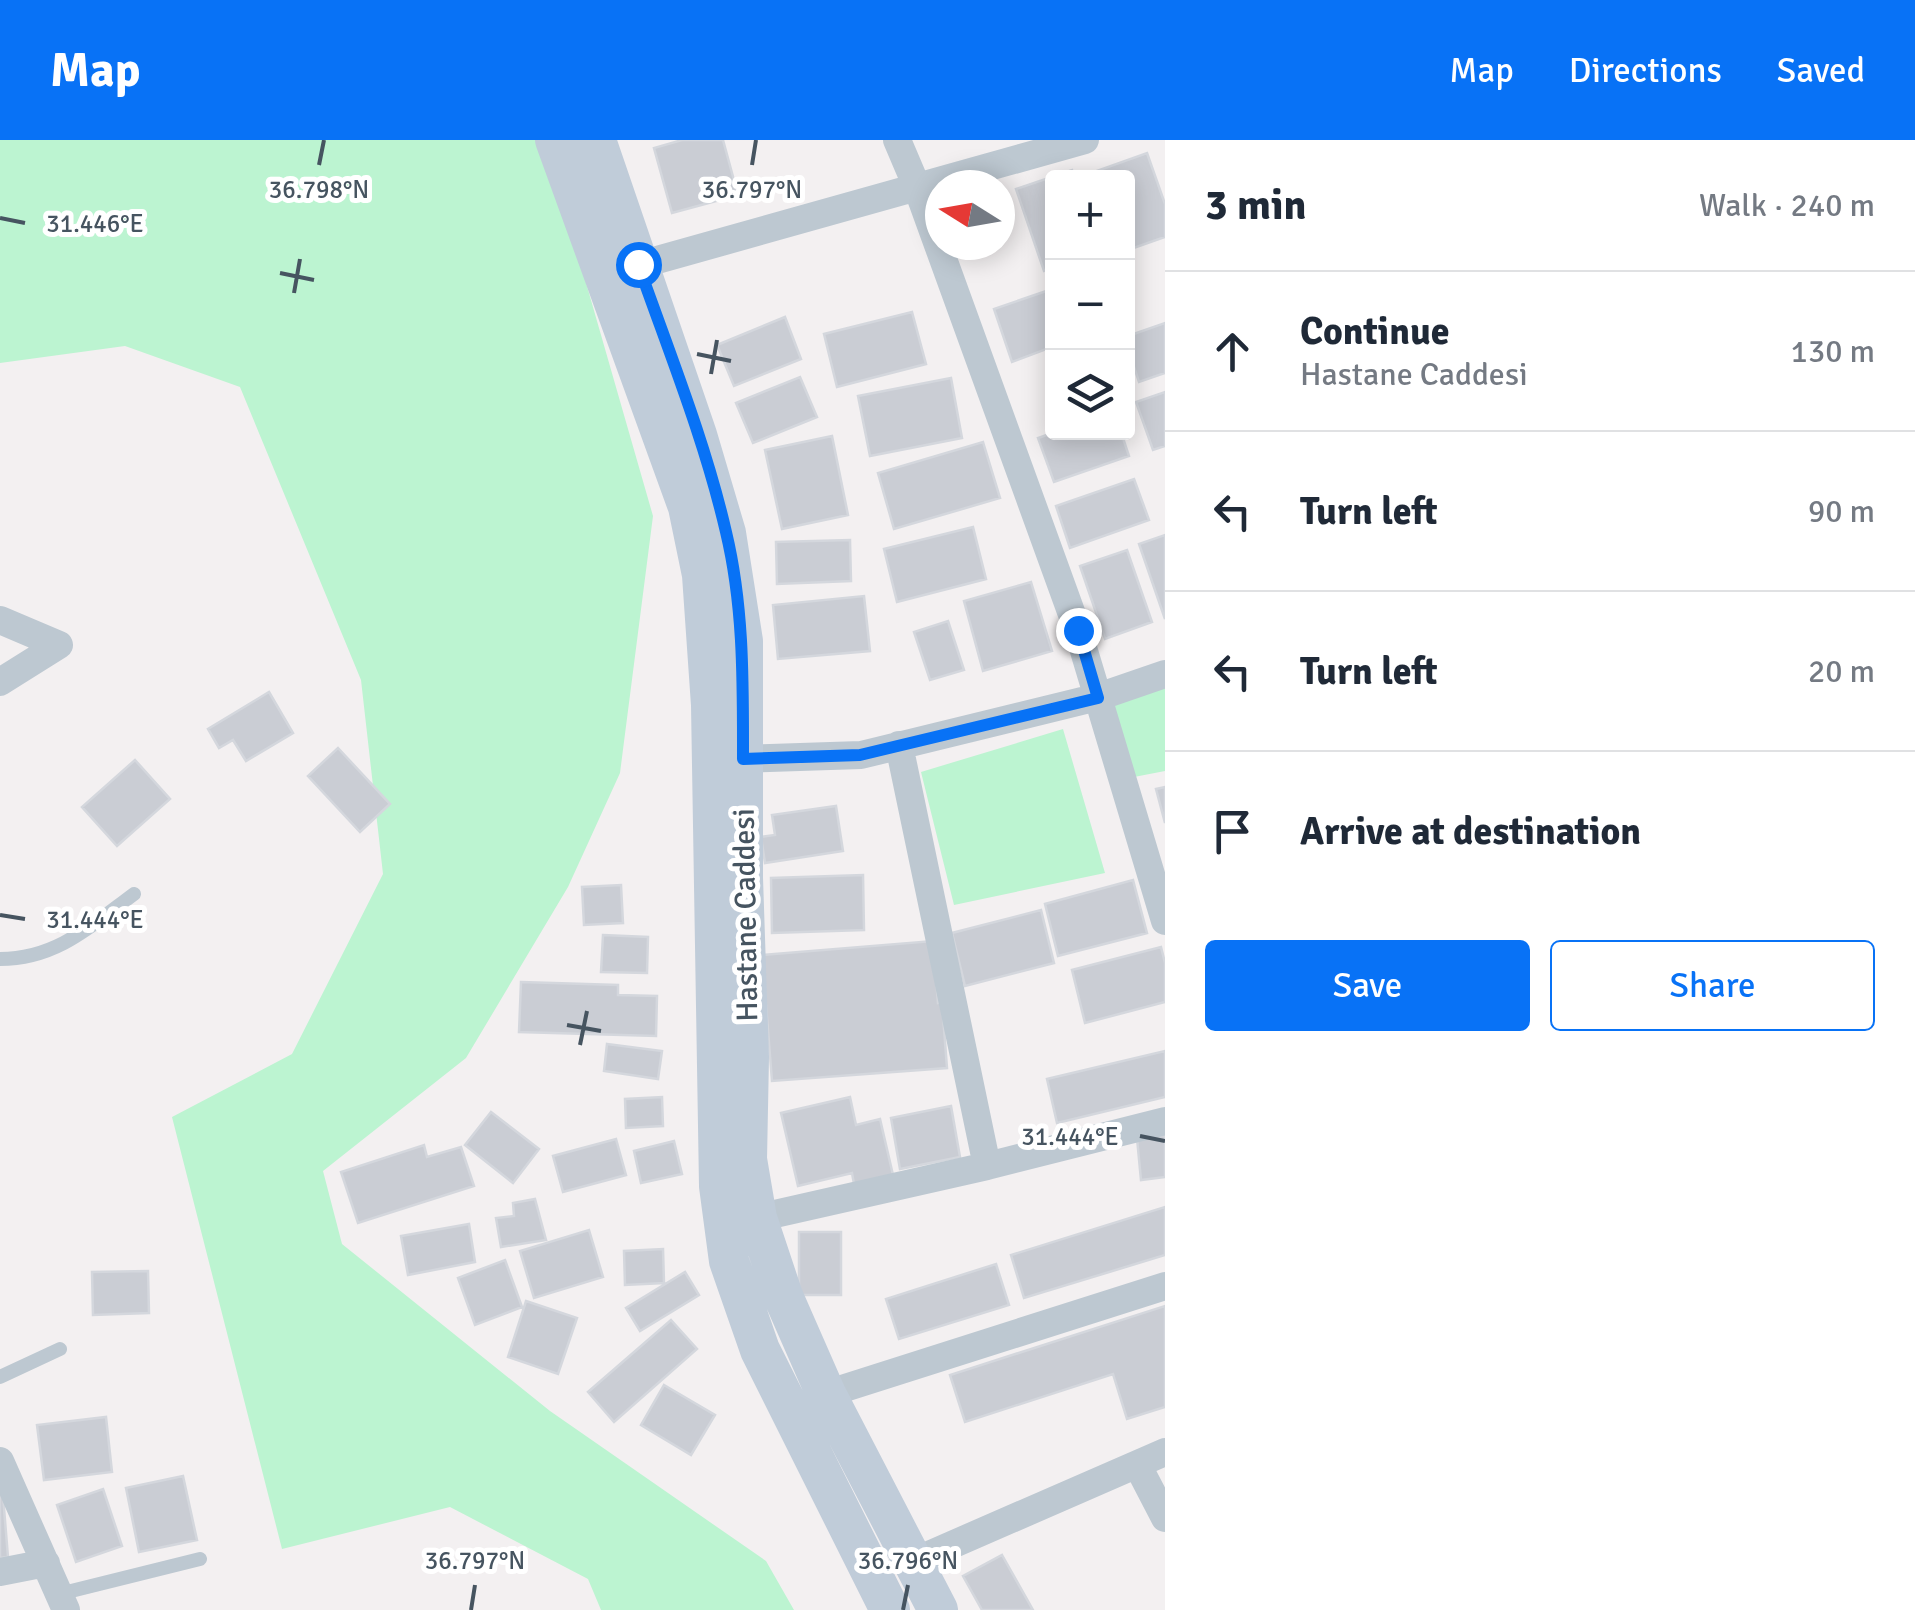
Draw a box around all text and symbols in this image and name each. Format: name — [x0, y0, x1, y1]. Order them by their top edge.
text: Map — [50, 41, 140, 100]
text: Map — [1449, 49, 1514, 92]
text: Directions — [1569, 49, 1722, 92]
text: Saved — [1777, 49, 1865, 92]
north arrow — [925, 170, 1015, 260]
map controls — [1045, 170, 1135, 440]
button: + — [1045, 170, 1135, 260]
text: 36.798°N — [269, 174, 369, 205]
text: 36.797°N — [702, 174, 802, 205]
text: 3 min — [1205, 180, 1306, 231]
text: Walk · 240 m — [1699, 186, 1875, 225]
text: 31.446°E — [46, 208, 144, 239]
route start — [616, 242, 662, 288]
button: − — [1045, 260, 1135, 350]
text: Continue — [1300, 308, 1450, 355]
icon: ahead — [1205, 324, 1260, 379]
text: 130 m — [1791, 332, 1875, 371]
button: layers — [1045, 350, 1135, 440]
text: Hastane Caddesi — [1300, 355, 1528, 394]
icon: left — [1205, 484, 1260, 539]
text: Turn left — [1300, 488, 1438, 535]
text: 90 m — [1808, 492, 1875, 531]
route end — [1056, 608, 1102, 654]
icon: left — [1205, 644, 1260, 699]
text: Turn left — [1300, 648, 1438, 695]
text: 20 m — [1808, 652, 1875, 691]
icon: arrive — [1205, 804, 1260, 859]
street label: Hastane Caddesi — [726, 808, 766, 1022]
text: Arrive at destination — [1300, 808, 1641, 855]
text: 31.444°E — [46, 904, 144, 935]
button: Save — [1205, 940, 1530, 1031]
button: Share — [1550, 940, 1875, 1031]
text: 31.444°E — [1021, 1121, 1119, 1152]
text: 36.797°N — [425, 1545, 525, 1576]
text: 36.796°N — [858, 1545, 958, 1576]

